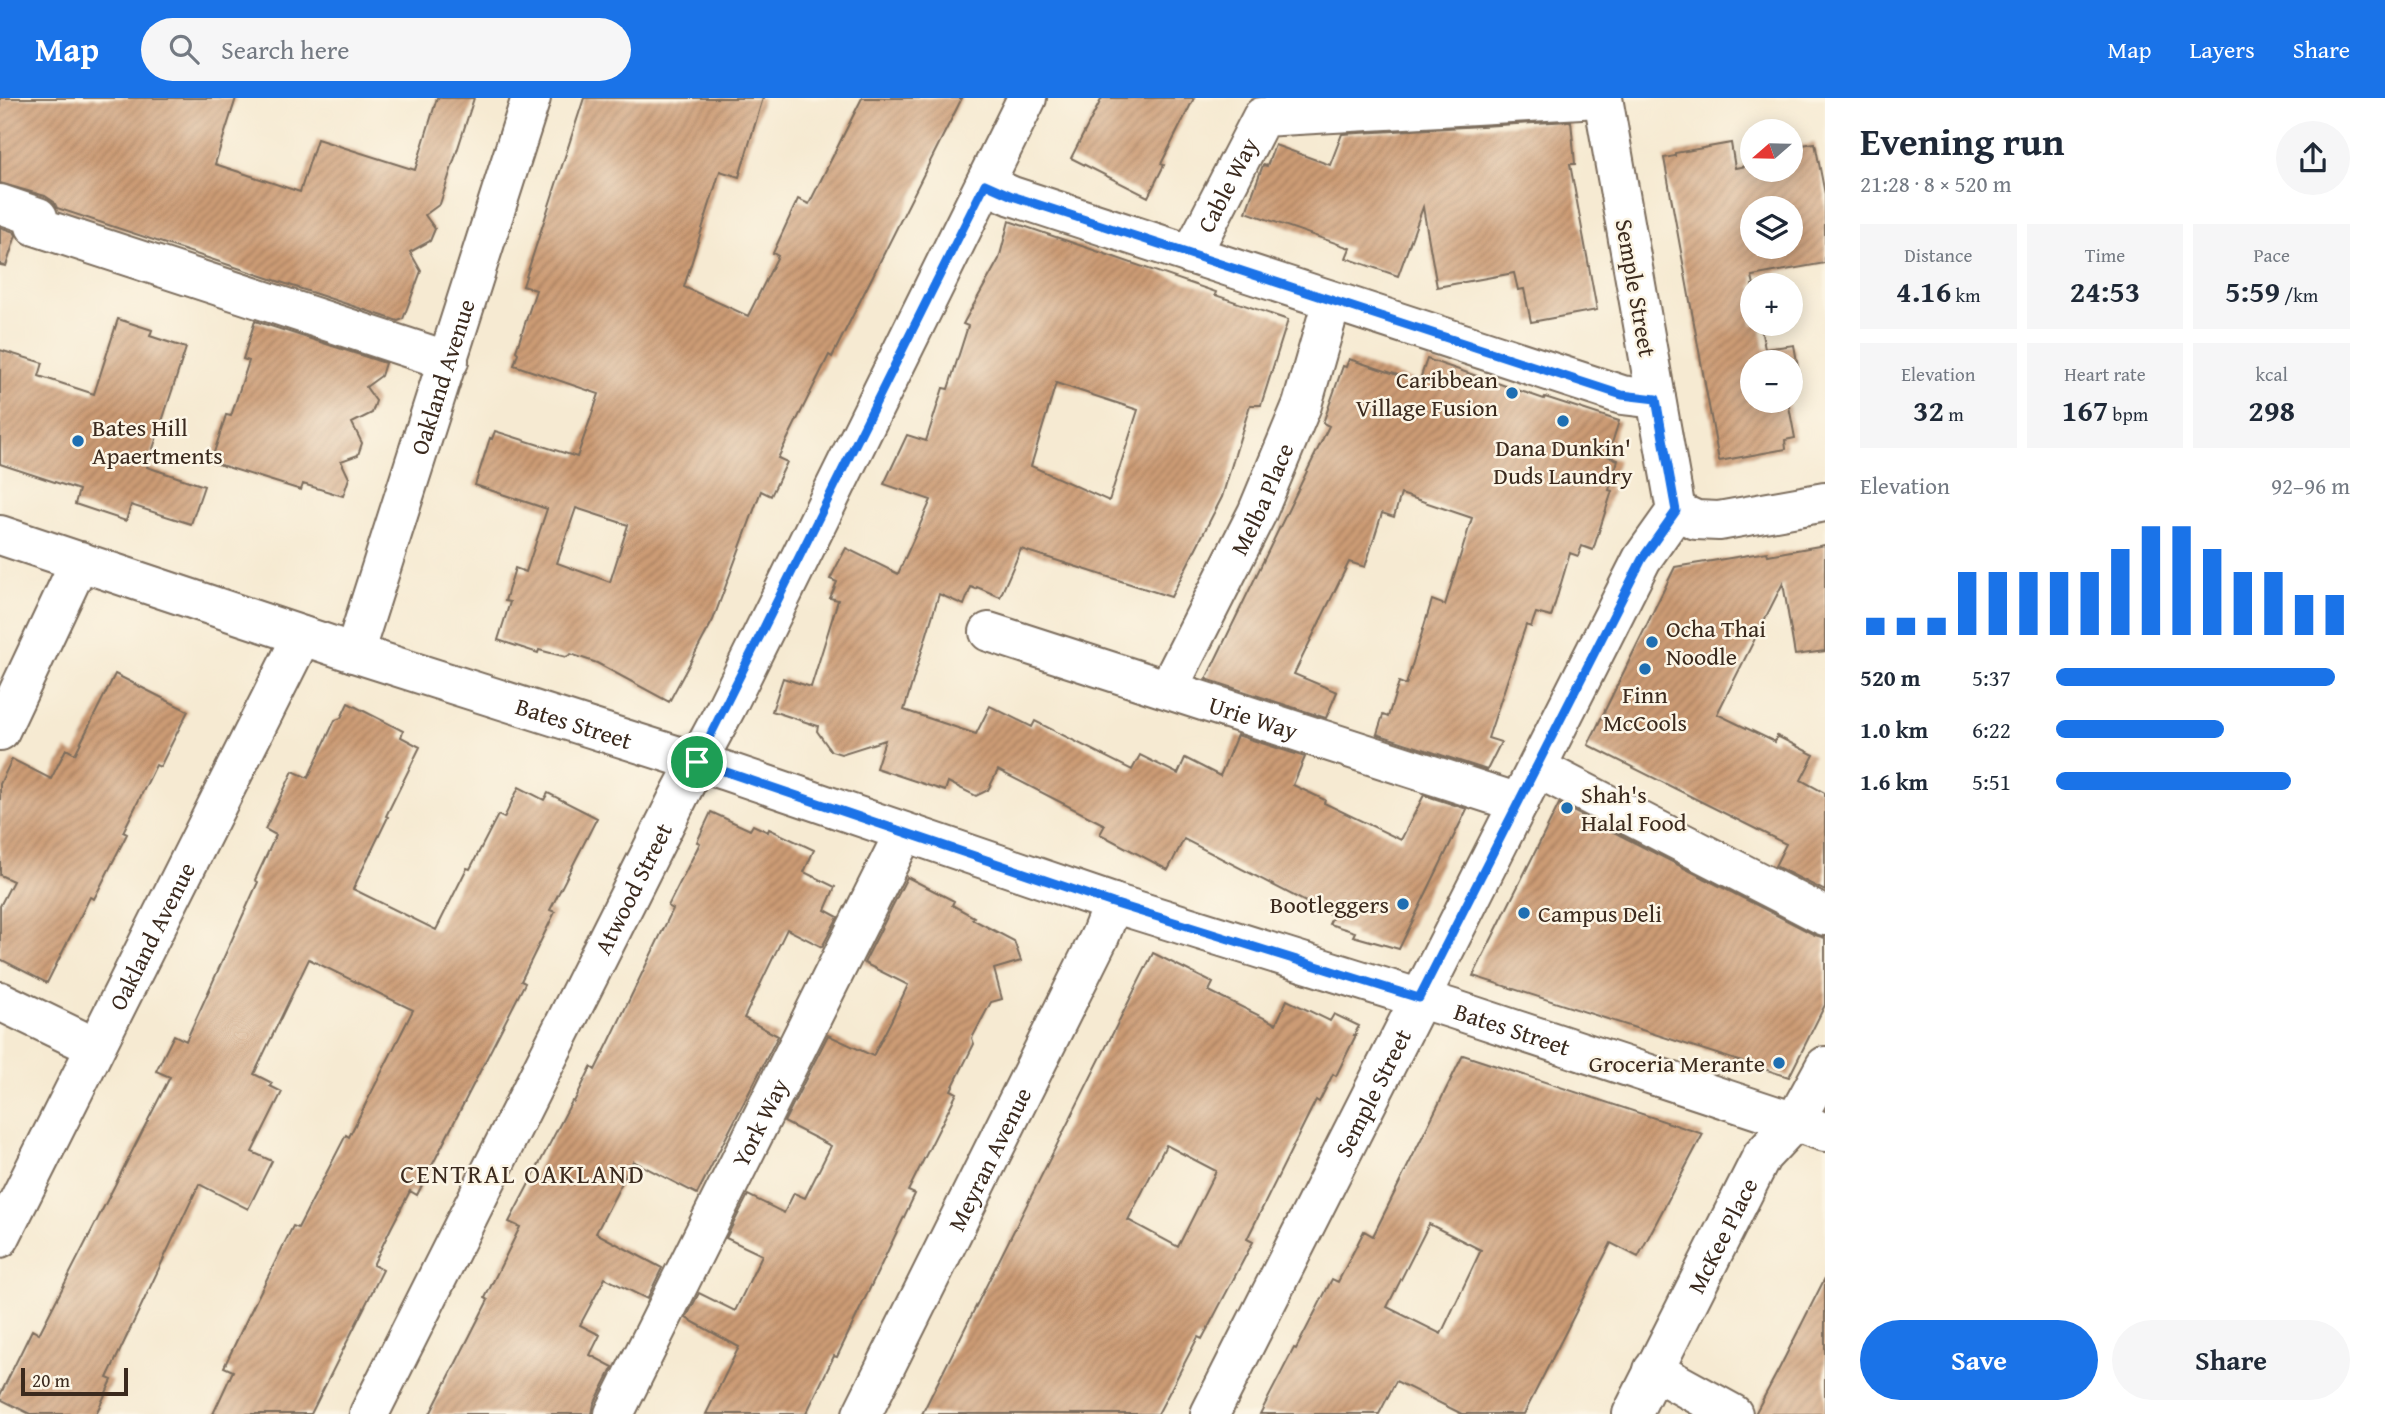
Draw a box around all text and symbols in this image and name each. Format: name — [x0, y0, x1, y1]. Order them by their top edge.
search box — [141, 18, 631, 81]
text: Map — [35, 25, 99, 73]
icon: search — [165, 30, 203, 68]
text: Search here — [221, 30, 349, 69]
text: Map — [2108, 32, 2151, 67]
text: Layers — [2189, 32, 2255, 67]
text: Share — [2293, 32, 2350, 67]
text: Evening run — [1860, 113, 2064, 169]
north arrow — [1740, 119, 1802, 182]
map controls — [1740, 119, 1803, 413]
button: share — [2276, 121, 2350, 195]
street label: Cable Way — [1188, 131, 1266, 239]
text: 21:28 · 8 × 520 m — [1860, 167, 2012, 200]
button: layers — [1740, 196, 1803, 259]
street label: Semple Street — [1607, 216, 1665, 360]
text: Distance — [1904, 241, 1972, 269]
text: Time — [2085, 241, 2125, 269]
text: Pace — [2253, 241, 2290, 269]
text: 4.16 — [1896, 269, 1951, 313]
text: 24:53 — [2070, 269, 2140, 313]
text: 5:59 — [2225, 269, 2280, 313]
button: + — [1740, 273, 1803, 336]
text: km — [1951, 281, 1981, 309]
text: /km — [2280, 281, 2318, 309]
street label: Oakland Avenue — [401, 294, 483, 459]
button: − — [1740, 350, 1803, 413]
text: Elevation — [1901, 360, 1976, 388]
text: Heart rate — [2064, 360, 2146, 388]
text: kcal — [2255, 360, 2288, 388]
place label: Caribbean Village Fusion — [1356, 362, 1499, 425]
marker: Caribbean Village Fusion — [1504, 385, 1520, 401]
text: 32 — [1913, 388, 1944, 432]
text: 167 — [2062, 388, 2108, 432]
text: 298 — [2248, 388, 2295, 432]
text: m — [1944, 400, 1964, 428]
text: bpm — [2108, 400, 2148, 428]
place label: Bates Hill Apaertments — [92, 410, 223, 473]
marker: Dana Dunkin' Duds Laundry — [1555, 413, 1571, 429]
place label: Dana Dunkin' Duds Laundry — [1493, 430, 1633, 493]
marker: Bates Hill Apaertments — [70, 433, 86, 449]
street label: Melba Place — [1221, 437, 1302, 561]
text: Elevation — [1860, 469, 1950, 502]
text: 92–96 m — [2271, 469, 2350, 502]
place label: Ocha Thai Noodle — [1666, 611, 1766, 674]
marker: Ocha Thai Noodle — [1644, 634, 1660, 650]
marker: Finn McCools — [1637, 661, 1653, 677]
text: 520 m — [1860, 661, 1921, 694]
text: 5:37 — [1972, 661, 2011, 694]
place label: Finn McCools — [1603, 677, 1687, 740]
street label: Urie Way — [1205, 687, 1303, 748]
street label: Bates Street — [511, 688, 637, 758]
text: 1.0 km — [1860, 713, 1928, 746]
text: 6:22 — [1972, 713, 2011, 746]
pin — [667, 732, 727, 792]
icon: arrive — [678, 743, 716, 781]
text: 1.6 km — [1860, 765, 1928, 798]
text: 5:51 — [1972, 765, 2011, 798]
place label: Shah's Halal Food — [1581, 777, 1687, 840]
marker: Shah's Halal Food — [1559, 800, 1575, 816]
street label: Atwood Street — [585, 816, 681, 960]
street label: Oakland Avenue — [100, 856, 203, 1016]
place label: Bootleggers — [1270, 887, 1389, 922]
marker: Bootleggers — [1395, 896, 1411, 912]
place label: Campus Deli — [1538, 896, 1662, 931]
marker: Campus Deli — [1516, 905, 1532, 921]
street label: Bates Street — [1450, 993, 1575, 1064]
street label: Semple Street — [1325, 1022, 1420, 1163]
place label: Groceria Merante — [1589, 1046, 1765, 1081]
marker: Groceria Merante — [1771, 1055, 1787, 1071]
street label: York Way — [723, 1072, 797, 1173]
street label: Meyran Avenue — [938, 1081, 1040, 1237]
district label: CENTRAL OAKLAND — [400, 1154, 646, 1193]
street label: McKee Place — [1678, 1172, 1766, 1299]
button: Save — [1860, 1320, 2098, 1400]
button: Share — [2112, 1320, 2350, 1400]
scale bar — [21, 1365, 128, 1397]
text: 20 m — [32, 1366, 70, 1394]

